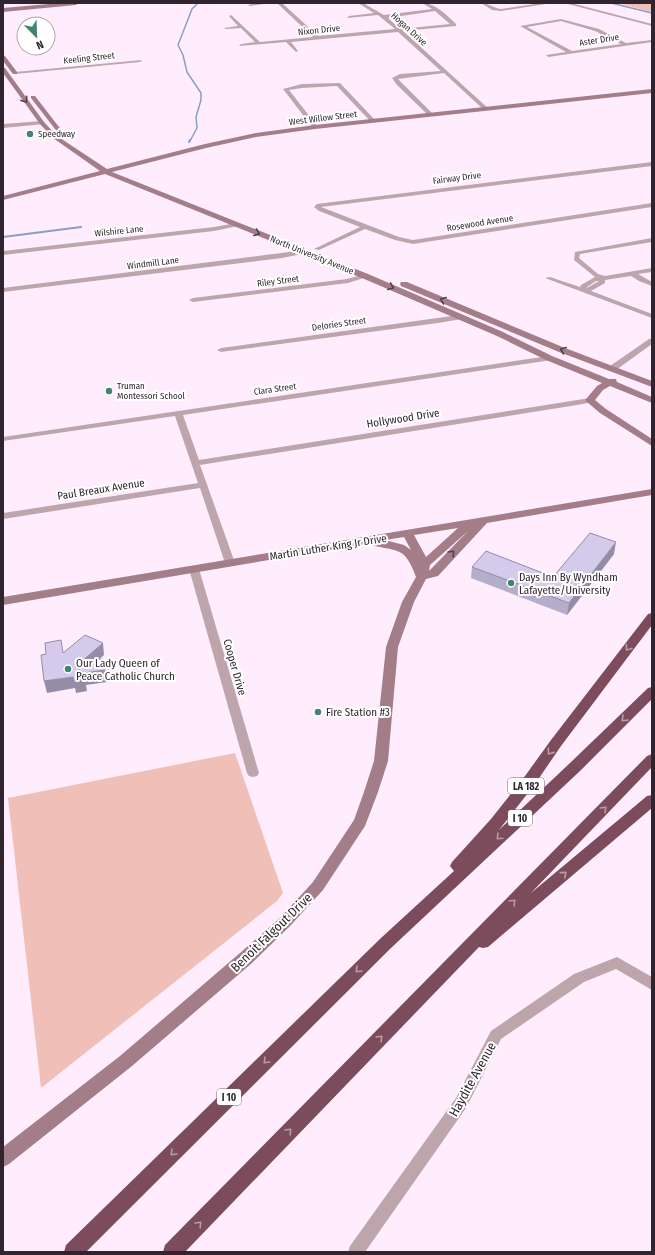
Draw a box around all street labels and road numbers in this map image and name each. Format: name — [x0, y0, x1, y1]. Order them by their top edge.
street label: Hogan Drive — [389, 10, 429, 48]
street label: Nixon Drive — [297, 23, 341, 37]
street label: Aster Drive — [578, 32, 620, 48]
street label: Keeling Street — [63, 50, 115, 66]
street label: West Willow Street — [288, 109, 358, 127]
street label: Fairway Drive — [432, 170, 482, 186]
street label: Rosewood Avenue — [446, 213, 514, 233]
street label: Wilshire Lane — [94, 223, 145, 239]
street label: North University Avenue — [269, 234, 356, 277]
street label: Windmill Lane — [127, 255, 180, 271]
street label: Riley Street — [256, 273, 300, 289]
street label: Delories Street — [311, 315, 367, 333]
street label: Clara Street — [253, 381, 297, 397]
street label: Hollywood Drive — [366, 406, 440, 431]
street label: Paul Breaux Avenue — [56, 476, 146, 503]
street label: Martin Luther King Jr Drive — [269, 532, 388, 563]
street label: Cooper Drive — [220, 637, 249, 697]
road number: LA 182 — [508, 778, 544, 794]
road number: I 10 — [508, 810, 532, 826]
street label: Benoit Falgout Drive — [228, 890, 315, 975]
street label: Haydite Avenue — [446, 1039, 499, 1119]
road number: I 10 — [217, 1089, 241, 1105]

